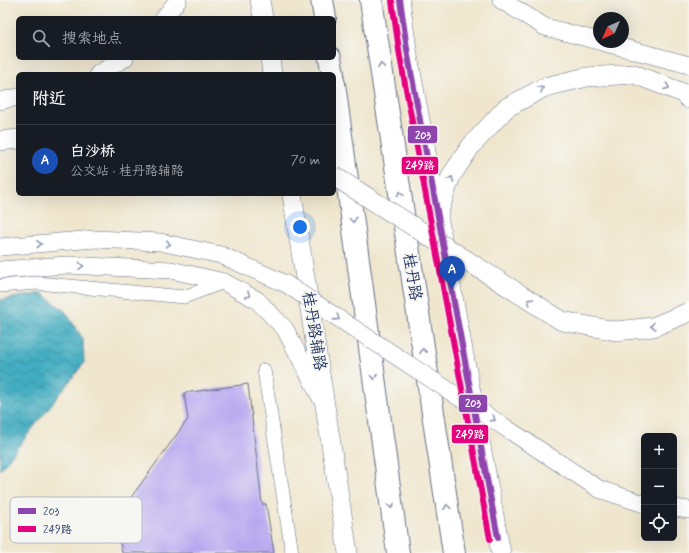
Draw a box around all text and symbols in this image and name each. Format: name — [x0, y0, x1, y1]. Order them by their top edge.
north arrow — [593, 12, 629, 48]
search box — [16, 16, 336, 60]
icon: search — [30, 27, 52, 49]
text: 搜索地点 — [62, 29, 122, 49]
one-way arrow — [377, 63, 386, 69]
one-way arrow — [663, 82, 670, 90]
one-way arrow — [537, 86, 544, 94]
text: 附近 — [32, 88, 66, 110]
line badge: 203 — [407, 125, 438, 144]
text: 203 — [415, 129, 432, 143]
text: 白沙桥 — [70, 142, 115, 162]
text: A — [41, 152, 49, 169]
text: 70 m — [291, 152, 320, 169]
line badge: 249路 — [401, 156, 439, 175]
text: 249路 — [406, 159, 434, 173]
text: 公交站 · 桂丹路辅路 — [70, 163, 184, 180]
one-way arrow — [446, 175, 454, 183]
one-way arrow — [396, 191, 405, 197]
your location — [290, 217, 310, 237]
one-way arrow — [348, 217, 357, 223]
one-way arrow — [36, 239, 42, 248]
one-way arrow — [165, 239, 172, 247]
street label: 桂丹路 — [398, 252, 426, 302]
pin: A — [439, 256, 465, 289]
one-way arrow — [78, 261, 84, 270]
one-way arrow — [244, 290, 251, 298]
street label: 桂丹路辅路 — [297, 290, 331, 372]
one-way arrow — [527, 298, 534, 305]
one-way arrow — [333, 313, 340, 320]
one-way arrow — [649, 321, 656, 330]
one-way arrow — [419, 347, 428, 354]
one-way arrow — [369, 374, 378, 380]
line badge: 203 — [458, 394, 488, 413]
text: 203 — [465, 397, 482, 411]
one-way arrow — [489, 415, 496, 422]
line badge: 249路 — [451, 424, 489, 444]
text: 249路 — [456, 428, 484, 442]
map controls — [641, 433, 677, 541]
button: + — [641, 433, 677, 469]
button: − — [641, 469, 677, 505]
legend — [10, 497, 142, 543]
one-way arrow — [386, 502, 395, 509]
one-way arrow — [443, 504, 452, 510]
text: 203 — [43, 505, 60, 519]
button: locate — [641, 505, 677, 541]
text: 249路 — [43, 523, 72, 537]

